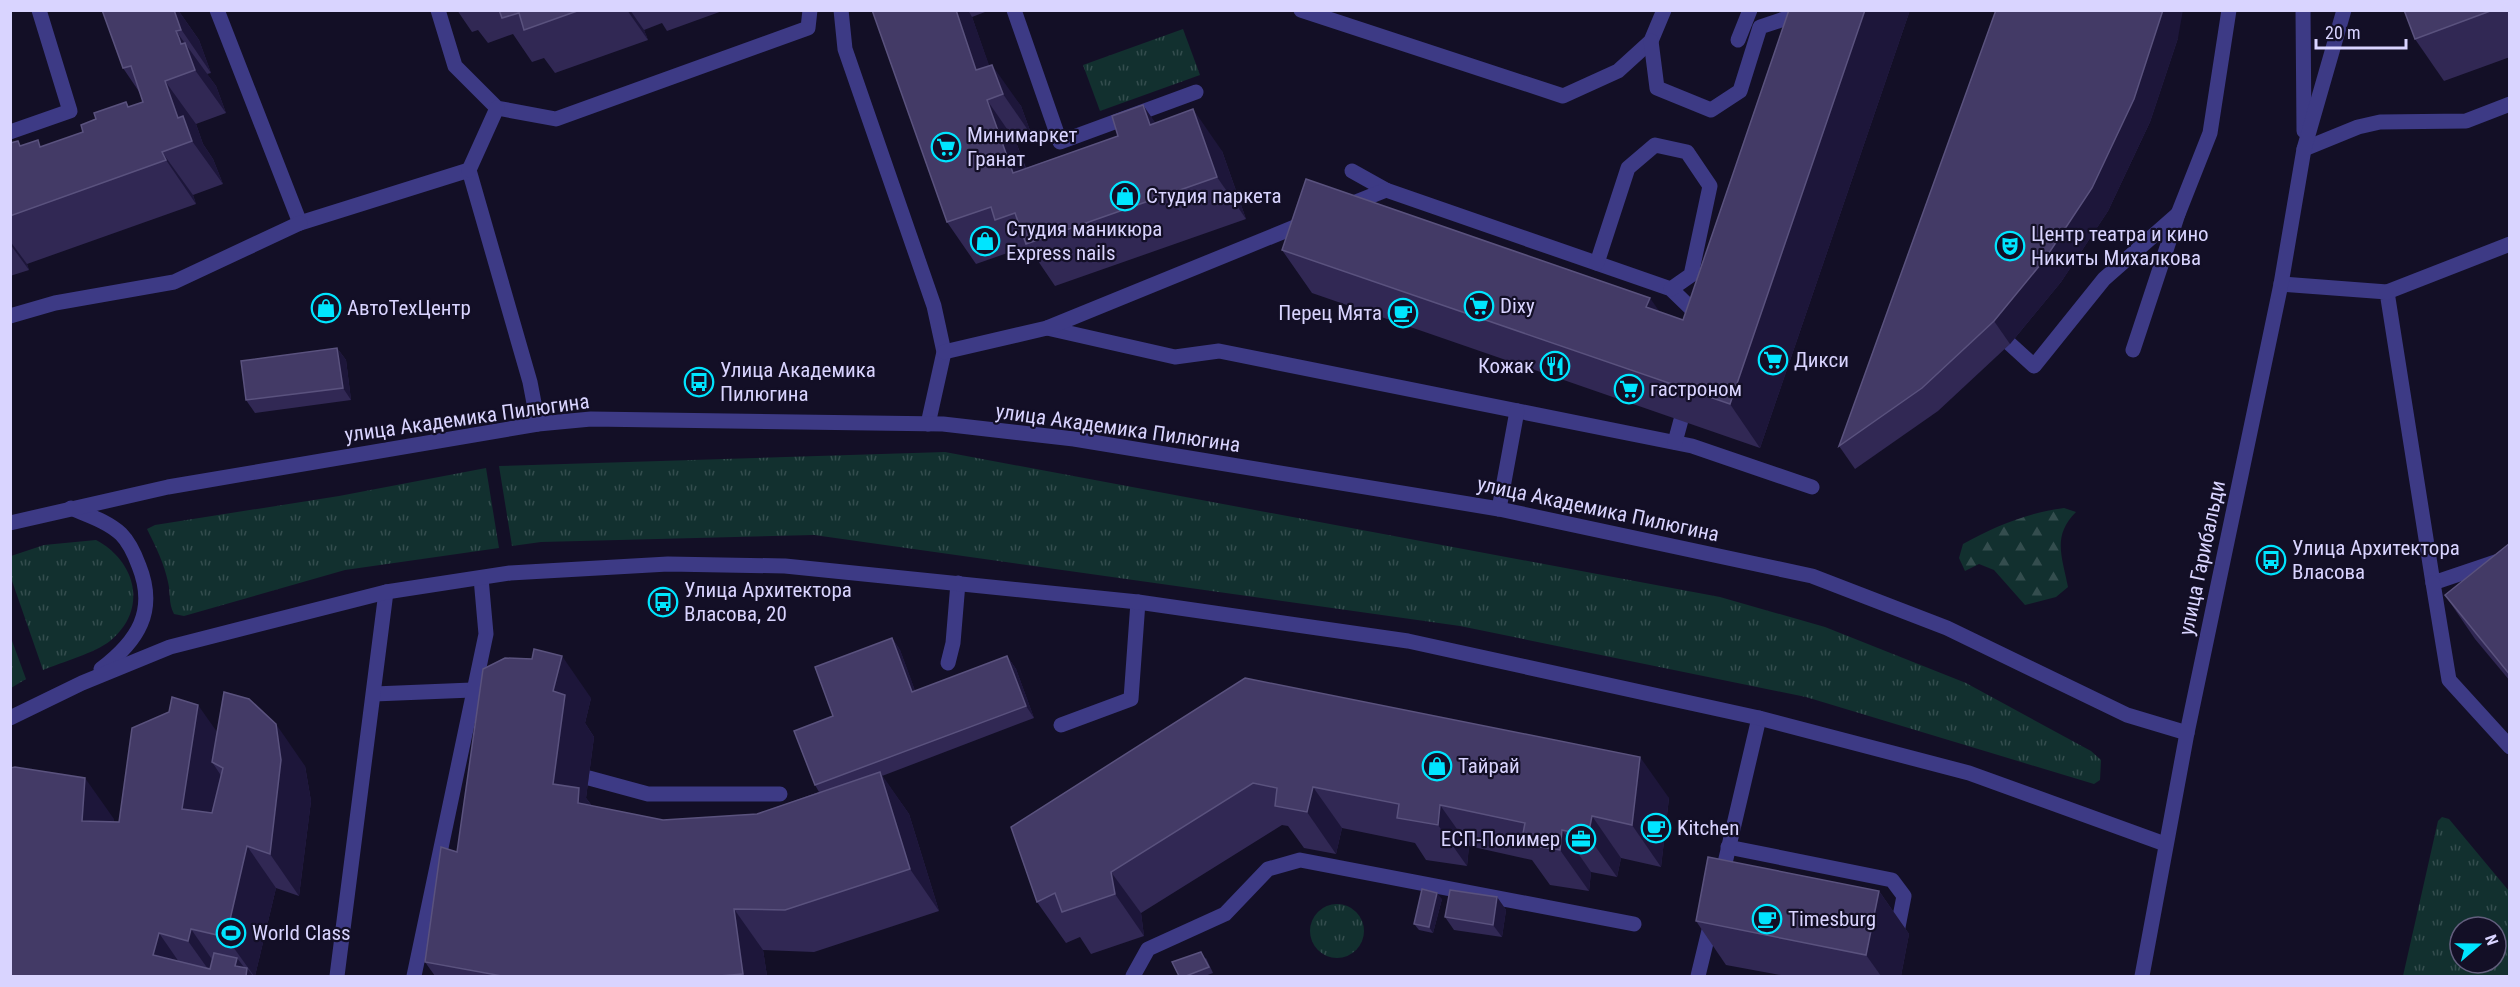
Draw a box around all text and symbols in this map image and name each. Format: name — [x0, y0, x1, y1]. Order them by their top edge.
scale bar — [2316, 12, 2406, 50]
text: 20 m — [2325, 22, 2360, 43]
place label: Минимаркет Гранат — [967, 123, 1078, 171]
supermarket icon: Минимаркет Гранат — [930, 131, 962, 163]
shop icon: Студия паркета — [1109, 180, 1141, 212]
place label: Студия паркета — [1146, 184, 1282, 208]
place label: Студия маникюра Express nails — [1006, 217, 1162, 265]
place label: Центр театра и кино Никиты Михалкова — [2031, 222, 2209, 270]
shop icon: Студия маникюра Express nails — [969, 225, 1001, 257]
theatre icon: Центр театра и кино Никиты Михалкова — [1994, 230, 2026, 262]
supermarket icon: Dixy — [1463, 290, 1495, 322]
shop icon: АвтоТехЦентр — [310, 292, 342, 324]
place label: Dixy — [1500, 294, 1535, 318]
place label: АвтоТехЦентр — [347, 296, 471, 320]
cafe icon: Перец Мята — [1387, 297, 1419, 329]
place label: Перец Мята — [1278, 301, 1382, 325]
supermarket icon: Дикси — [1757, 344, 1789, 376]
place label: Дикси — [1794, 348, 1849, 372]
restaurant icon: Кожак — [1539, 350, 1571, 382]
place label: Кожак — [1478, 354, 1534, 378]
place label: Улица Академика Пилюгина — [720, 358, 876, 406]
bus stop icon: Улица Академика Пилюгина — [683, 366, 715, 398]
supermarket icon: гастроном — [1613, 373, 1645, 405]
place label: гастроном — [1650, 377, 1742, 401]
street label: улица Академика Пилюгина — [343, 389, 591, 447]
street label: улица Академика Пилюгина — [994, 399, 1242, 457]
street label: улица Академика Пилюгина — [1475, 472, 1721, 546]
street label: улица Гарибальди — [2174, 478, 2230, 638]
place label: Улица Архитектора Власова — [2292, 536, 2460, 584]
bus stop icon: Улица Архитектора Власова — [2255, 544, 2287, 576]
place label: Улица Архитектора Власова, 20 — [684, 578, 852, 626]
bus stop icon: Улица Архитектора Власова, 20 — [647, 586, 679, 618]
shop icon: Тайрай — [1421, 750, 1453, 782]
place label: Тайрай — [1458, 754, 1520, 778]
cafe icon: Kitchen — [1640, 812, 1672, 844]
place label: Kitchen — [1677, 816, 1739, 840]
office icon: ЕСП-Полимер — [1565, 823, 1597, 855]
place label: ЕСП-Полимер — [1441, 827, 1560, 851]
cafe icon: Timesburg — [1751, 903, 1783, 935]
place label: Timesburg — [1788, 907, 1876, 931]
north arrow — [2448, 915, 2508, 975]
sports icon: World Class — [215, 917, 247, 949]
place label: World Class — [252, 921, 351, 945]
text: N — [2481, 932, 2502, 948]

